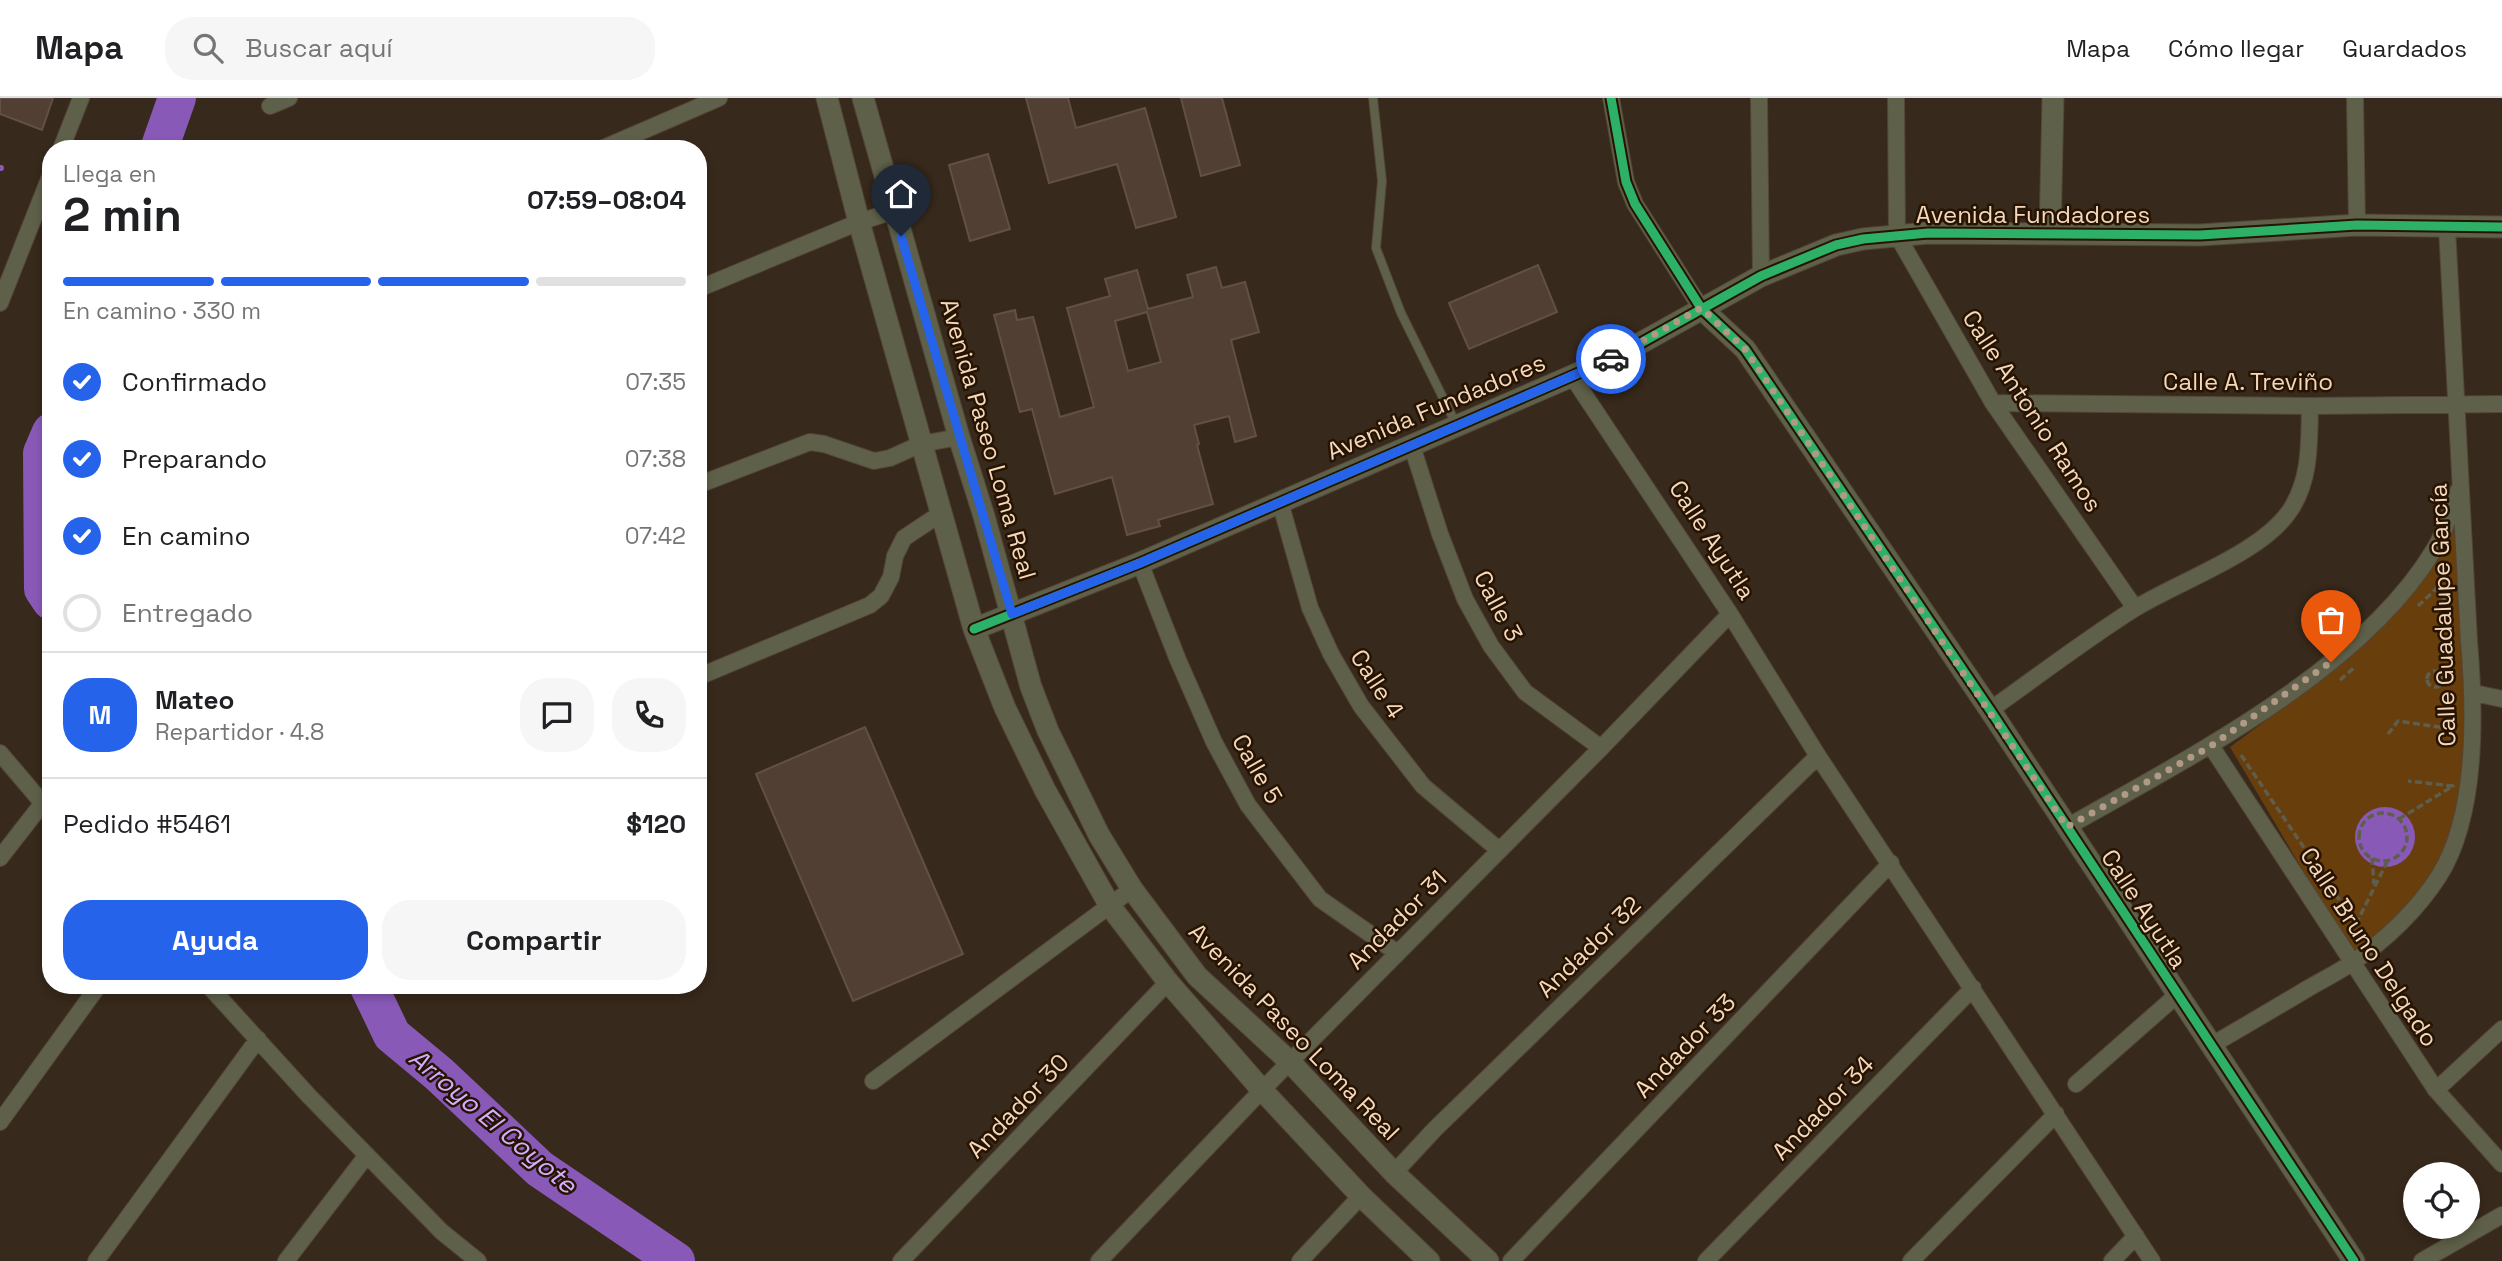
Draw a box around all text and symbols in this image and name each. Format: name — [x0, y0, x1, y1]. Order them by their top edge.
search box — [165, 17, 655, 80]
text: Mapa — [35, 27, 123, 69]
icon: search — [189, 29, 227, 67]
text: Buscar aquí — [245, 31, 393, 65]
text: Mapa — [2066, 33, 2130, 64]
text: Cómo llegar — [2168, 33, 2304, 64]
text: Guardados — [2342, 33, 2467, 64]
text: Llega en — [63, 159, 156, 189]
pin — [871, 164, 931, 236]
icon: home — [882, 175, 920, 213]
text: 07:59–08:04 — [527, 183, 686, 217]
text: 2 min — [63, 186, 182, 244]
street label: Avenida Fundadores — [1916, 199, 2150, 230]
street label: Avenida Paseo Loma Real — [934, 295, 1043, 583]
text: En camino · 330 m — [63, 296, 261, 326]
street label: Calle Antonio Ramos — [1956, 304, 2109, 518]
courier — [1576, 324, 1646, 394]
icon: car — [1592, 340, 1630, 378]
street label: Avenida Fundadores — [1322, 346, 1550, 467]
icon: check — [63, 363, 101, 401]
text: Confirmado — [122, 365, 267, 399]
street label: Calle A. Treviño — [2163, 366, 2333, 397]
text: 07:35 — [625, 367, 686, 397]
icon: check — [63, 440, 101, 478]
text: Preparando — [122, 442, 267, 476]
text: 07:38 — [625, 444, 686, 474]
street label: Calle Ayutla — [1662, 474, 1763, 605]
street label: Calle Guadalupe García — [2422, 483, 2463, 747]
icon: check — [63, 517, 101, 555]
text: En camino — [122, 519, 251, 553]
text: 07:42 — [625, 521, 686, 551]
street label: Calle 3 — [1467, 565, 1530, 647]
pin — [2301, 590, 2361, 662]
text: Entregado — [122, 596, 253, 630]
icon: bag — [2312, 601, 2350, 639]
street label: Calle 4 — [1344, 643, 1411, 724]
button: chat — [520, 678, 594, 752]
button: phone — [612, 678, 686, 752]
text: Mateo — [155, 683, 234, 717]
text: M — [89, 698, 111, 732]
text: Repartidor · 4.8 — [155, 717, 324, 747]
street label: Calle 5 — [1225, 728, 1290, 809]
text: Pedido #5461 — [63, 807, 231, 841]
text: $120 — [626, 807, 686, 841]
street label: Calle Bruno Delgado — [2293, 841, 2446, 1052]
street label: Calle Ayutla — [2094, 843, 2195, 974]
street label: Andador 31 — [1340, 863, 1453, 976]
street label: Andador 32 — [1530, 889, 1647, 1004]
button: Ayuda — [63, 900, 368, 980]
button: Compartir — [382, 900, 686, 980]
street label: Avenida Paseo Loma Real — [1182, 916, 1406, 1147]
street label: Andador 33 — [1627, 987, 1742, 1104]
water label: Arroyo El Coyote — [402, 1041, 585, 1202]
street label: Andador 30 — [960, 1047, 1075, 1165]
street label: Andador 34 — [1765, 1049, 1880, 1167]
map controls — [2403, 1162, 2480, 1239]
button: locate — [2403, 1162, 2480, 1239]

